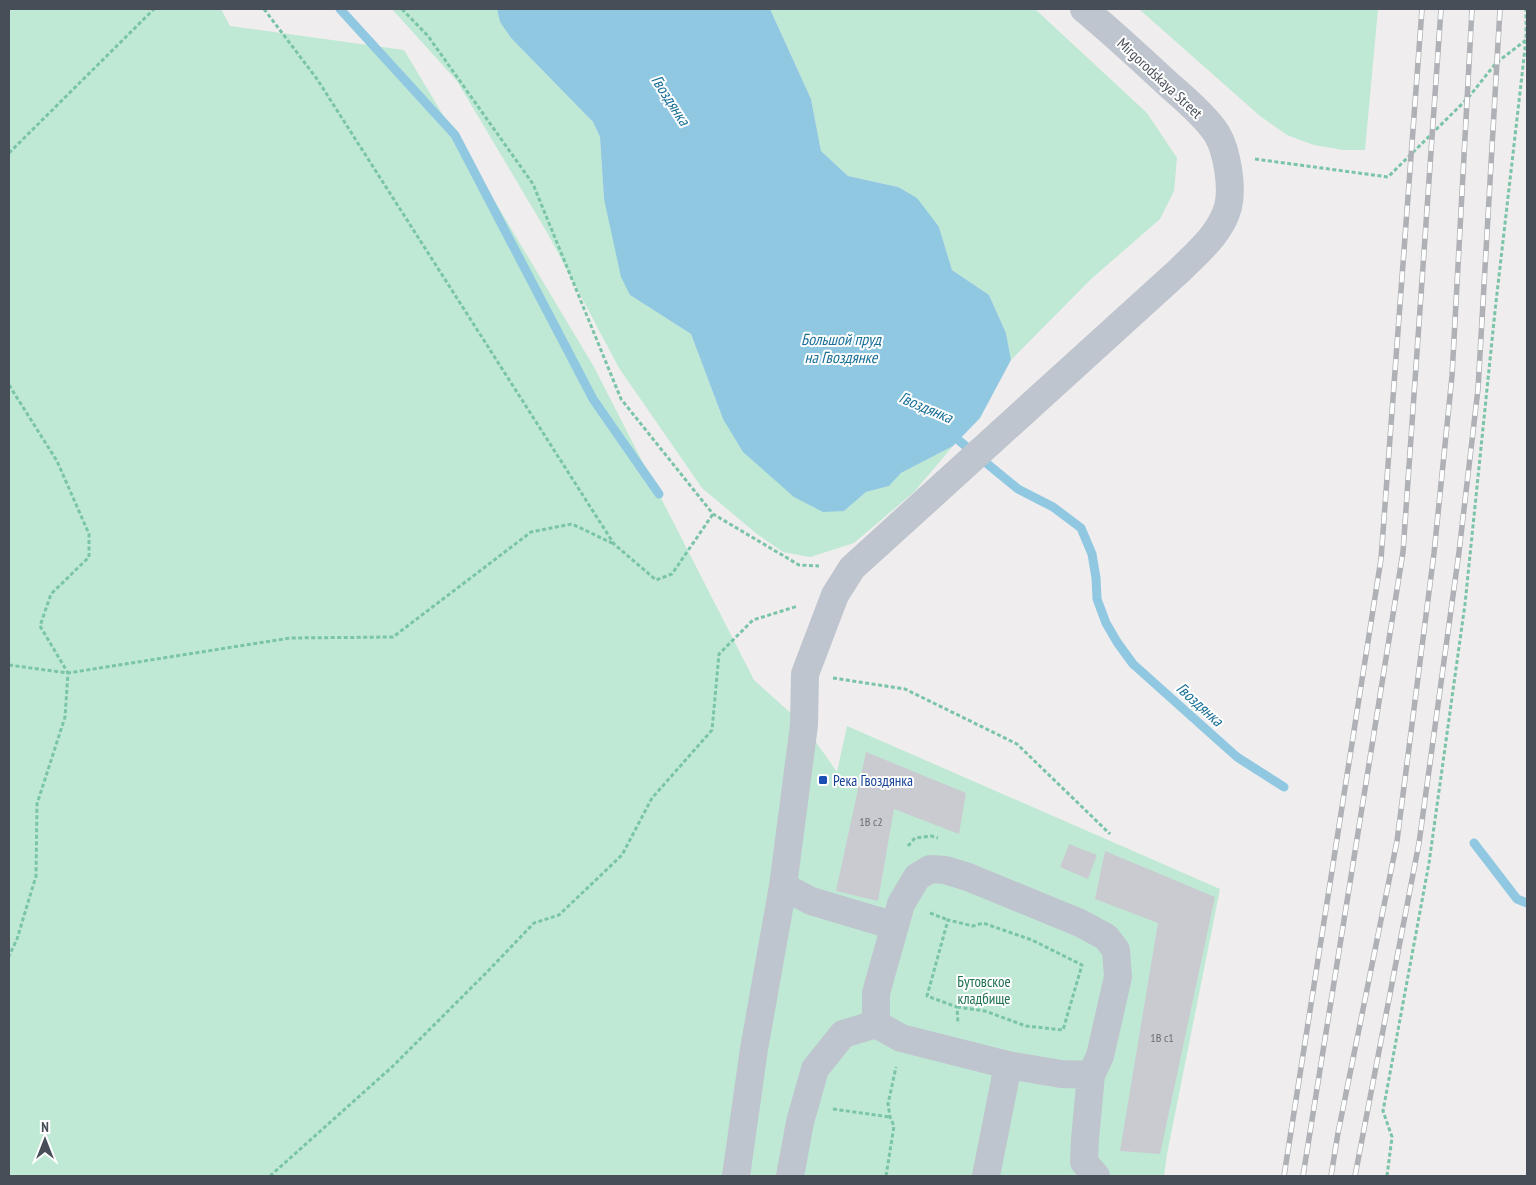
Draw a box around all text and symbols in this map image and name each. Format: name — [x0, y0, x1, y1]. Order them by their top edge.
street label: Mirgorodskaya Street — [1113, 34, 1207, 122]
water label: Гвоздянка — [647, 71, 696, 130]
water label: Большой пруд на Гвоздянке — [801, 329, 882, 367]
water label: Гвоздянка — [896, 387, 957, 428]
water label: Гвоздянка — [1172, 678, 1229, 731]
place label: Река Гвоздянка — [833, 771, 913, 790]
marker: Река Гвоздянка — [817, 774, 829, 786]
house number: 1В с2 — [859, 814, 883, 829]
park label: Бутовское кладбище — [957, 972, 1011, 1008]
house number: 1В с1 — [1150, 1030, 1174, 1045]
north arrow — [20, 1115, 70, 1165]
text: N — [41, 1118, 49, 1136]

